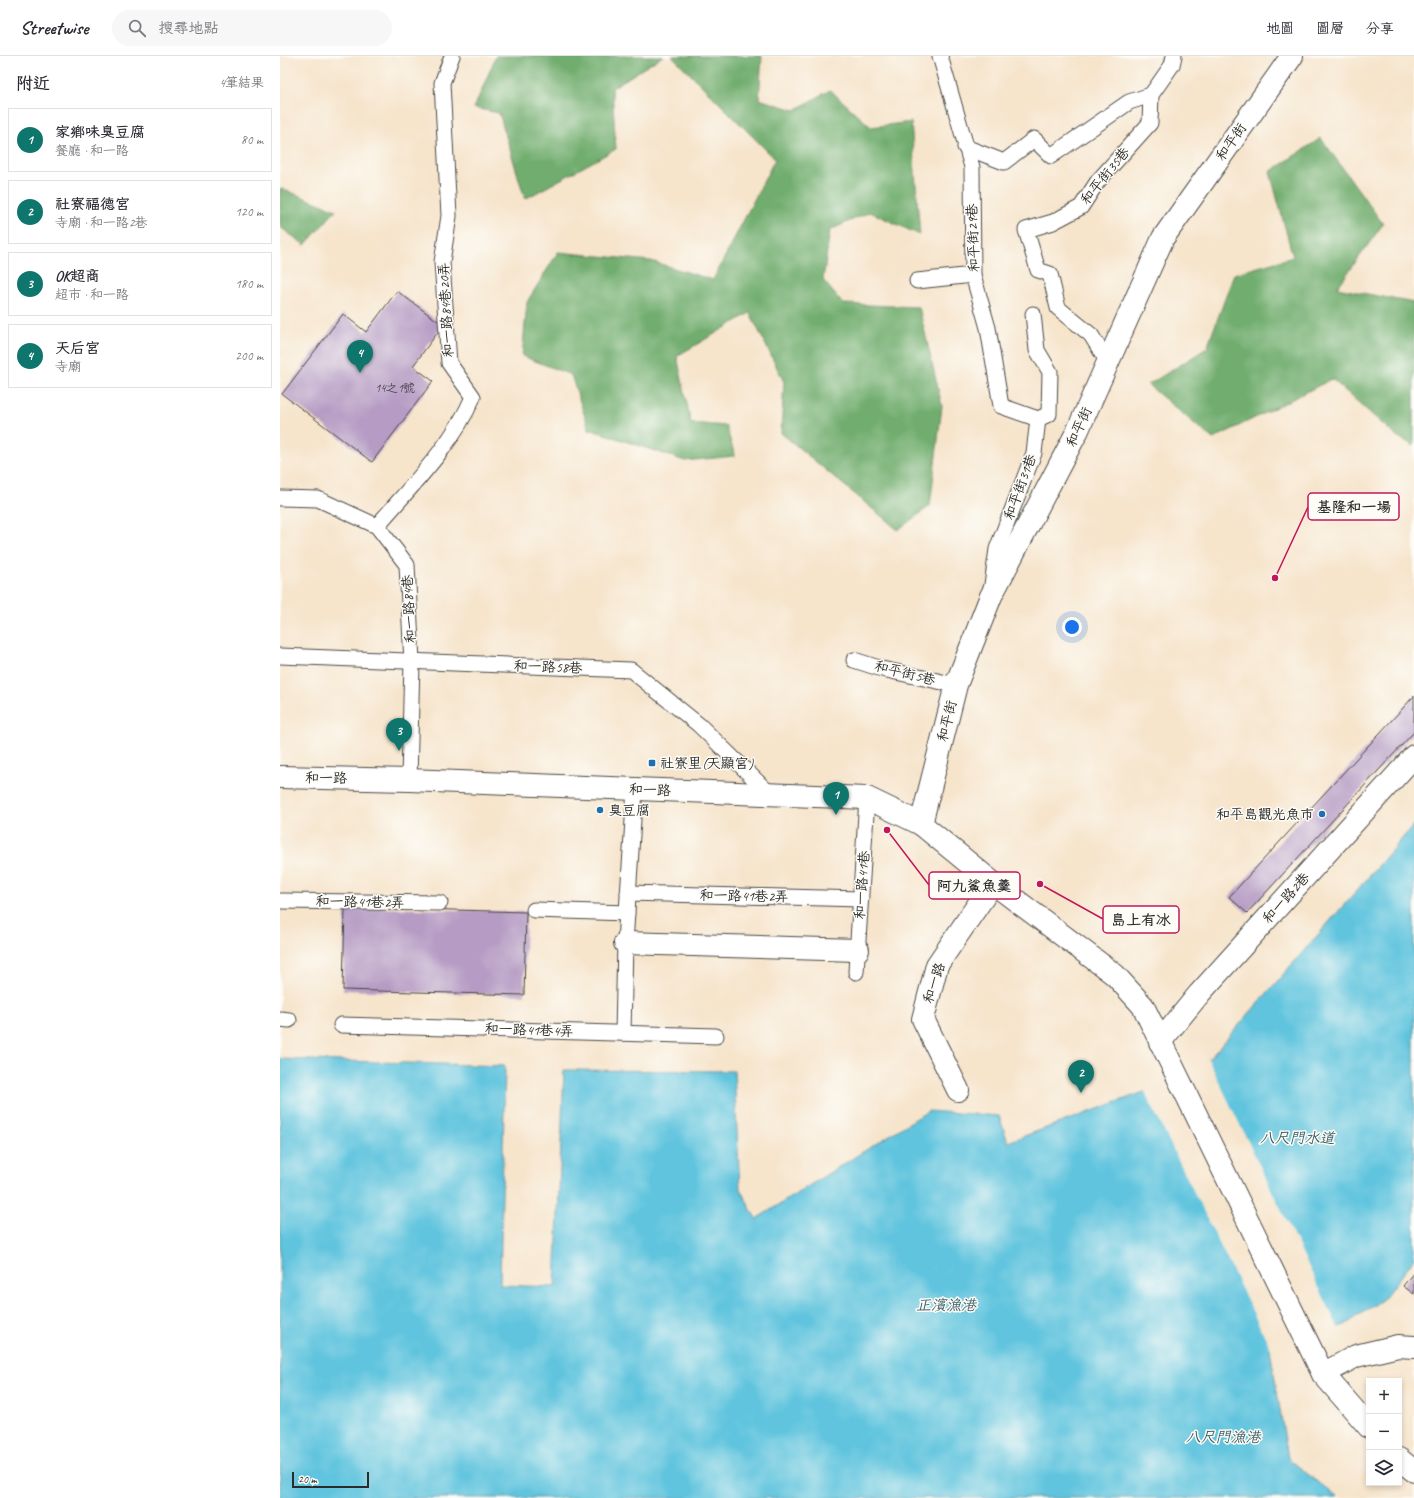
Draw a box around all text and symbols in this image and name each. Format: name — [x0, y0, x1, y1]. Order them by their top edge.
search box — [112, 10, 392, 46]
text: Streetwise — [20, 16, 88, 40]
icon: search — [126, 17, 148, 39]
text: 搜尋地點 — [158, 19, 218, 38]
text: 地圖 — [1266, 20, 1294, 37]
text: 圖層 — [1316, 20, 1344, 37]
text: 分享 — [1366, 20, 1394, 37]
text: 附近 — [16, 73, 50, 94]
text: 4筆結果 — [219, 75, 264, 91]
street label: 和平街 — [1212, 120, 1250, 164]
text: 家鄉味臭豆腐 — [55, 123, 145, 142]
text: 1 — [27, 132, 33, 148]
text: 80 m — [241, 132, 263, 148]
text: 餐廳 · 和一路 — [55, 143, 129, 159]
street label: 和平街35巷 — [1077, 143, 1134, 208]
text: 社寮福德宮 — [55, 195, 130, 214]
street label: 和平街29巷 — [963, 202, 983, 273]
text: 2 — [27, 204, 33, 220]
text: 120 m — [235, 204, 263, 220]
text: 寺廟 · 和一路2巷 — [55, 215, 148, 231]
street label: 和一路84巷20弄 — [435, 262, 457, 358]
text: OK超商 — [55, 267, 100, 286]
text: 3 — [27, 276, 33, 292]
text: 180 m — [235, 276, 263, 292]
text: 超市 · 和一路 — [55, 287, 129, 303]
text: 天后宮 — [55, 339, 100, 358]
pin: 4 — [347, 340, 373, 373]
text: 4 — [27, 348, 33, 364]
text: 200 m — [235, 348, 263, 364]
text: 寺廟 — [55, 359, 81, 375]
house number: 14之1號 — [375, 380, 415, 396]
street label: 和平街 — [1062, 404, 1096, 450]
street label: 和平街31巷 — [1000, 451, 1040, 522]
callout: 基隆和一場 — [1308, 493, 1399, 520]
text: 基隆和一場 — [1316, 498, 1392, 517]
street label: 和一路84巷 — [399, 573, 419, 644]
your location — [1062, 617, 1082, 637]
street label: 和一路58巷 — [513, 657, 584, 677]
street label: 和平街5巷 — [873, 657, 938, 689]
street label: 和平街 — [934, 699, 960, 743]
pin: 3 — [386, 718, 412, 751]
place label: 社寮里(天顯宮) — [660, 755, 755, 772]
marker: 社寮里(天顯宮) — [647, 758, 657, 768]
street label: 和一路 — [305, 769, 347, 787]
street label: 和一路 — [629, 781, 671, 799]
pin: 1 — [823, 782, 849, 815]
place label: 臭豆腐 — [608, 802, 650, 819]
marker: 臭豆腐 — [595, 805, 605, 815]
place label: 和平島觀光魚市 — [1216, 806, 1314, 823]
marker: 和平島觀光魚市 — [1317, 809, 1327, 819]
street label: 和一路41巷 — [851, 849, 873, 920]
street label: 和一路2巷 — [1259, 868, 1314, 927]
callout: 阿九鯊魚羹 — [929, 872, 1020, 899]
text: 阿九鯊魚羹 — [936, 877, 1012, 896]
street label: 和一路41巷2弄 — [699, 887, 789, 905]
street label: 和一路41巷2弄 — [315, 893, 405, 911]
callout: 島上有冰 — [1103, 906, 1179, 933]
text: 島上有冰 — [1111, 911, 1171, 930]
street label: 和一路 — [919, 960, 949, 1006]
street label: 和一路41巷4弄 — [484, 1020, 574, 1040]
pin: 2 — [1068, 1060, 1094, 1093]
water label: 八尺門水道 — [1259, 1129, 1336, 1148]
water label: 正濱漁港 — [916, 1296, 978, 1315]
map controls — [1366, 1378, 1402, 1486]
button: + — [1366, 1378, 1402, 1414]
button: − — [1366, 1414, 1402, 1450]
water label: 八尺門漁港 — [1185, 1428, 1262, 1447]
button: layers — [1366, 1450, 1402, 1486]
scale bar — [292, 1470, 369, 1489]
text: 20 m — [298, 1472, 317, 1486]

